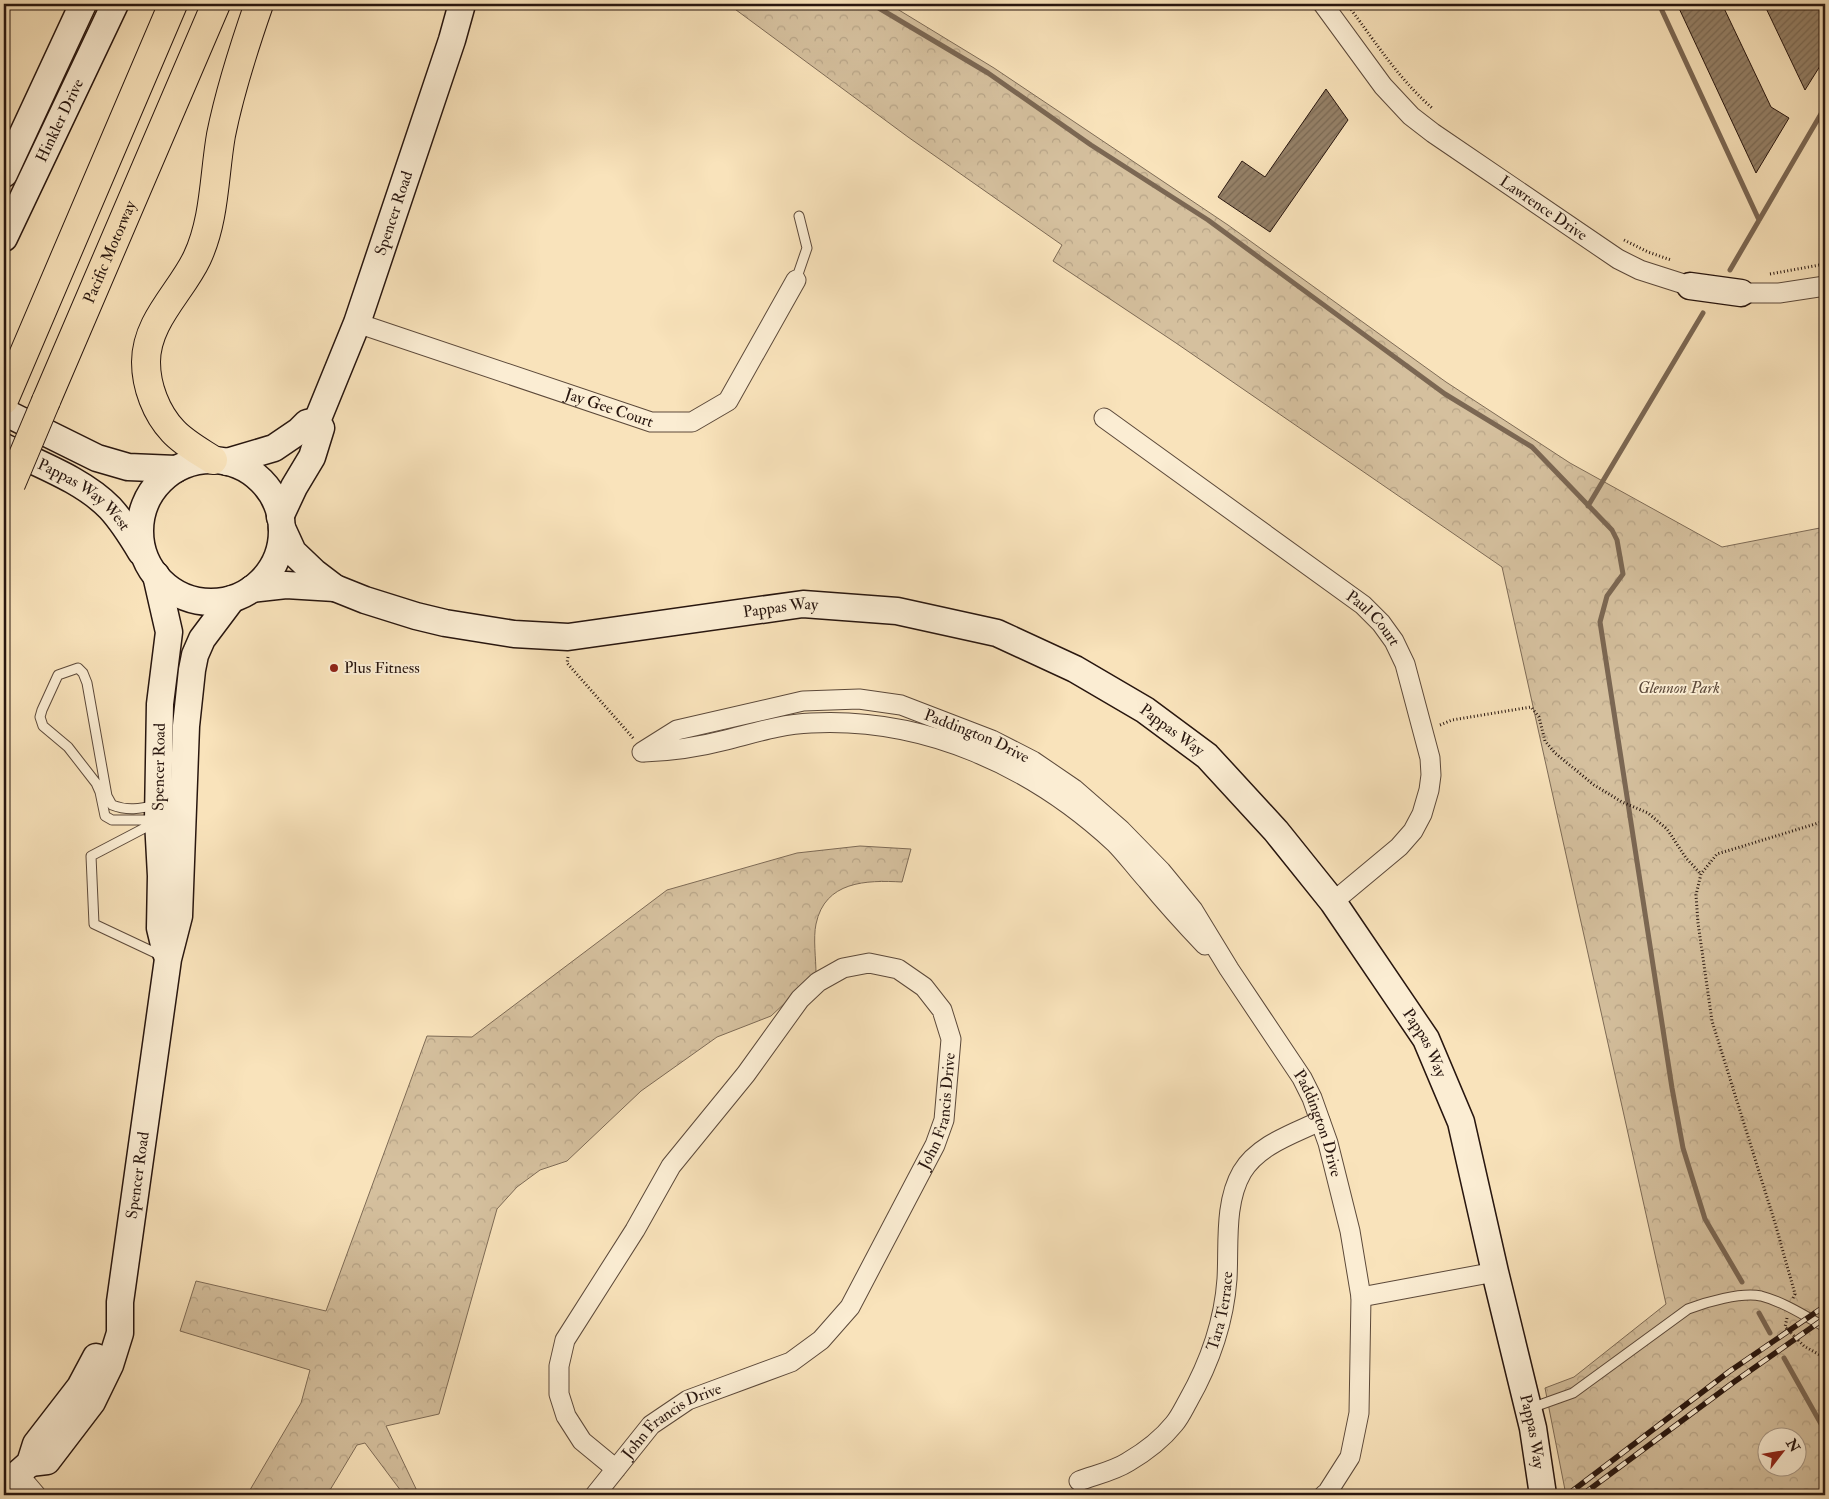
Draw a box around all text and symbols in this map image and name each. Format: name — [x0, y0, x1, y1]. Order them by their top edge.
street label: Hinkler Drive — [31, 75, 88, 166]
street label: Spencer Road — [370, 168, 417, 258]
street label: Lawrence Drive — [1496, 171, 1591, 245]
street label: Pacific Motorway — [79, 197, 141, 307]
street label: Jay Gee Court — [561, 383, 656, 432]
street label: Pappas Way West — [34, 454, 135, 535]
street label: Paul Court — [1342, 586, 1405, 649]
street label: Pappas Way — [742, 594, 820, 622]
place label: Plus Fitness — [344, 658, 420, 678]
marker: Plus Fitness — [328, 662, 340, 674]
park label: Glennon Park — [1638, 678, 1720, 698]
street label: Pappas Way — [1136, 700, 1209, 761]
street label: Paddington Drive — [921, 705, 1033, 768]
street label: Spencer Road — [148, 723, 171, 811]
street label: Pappas Way — [1398, 1005, 1451, 1081]
street label: John Francis Drive — [913, 1052, 960, 1174]
street label: Paddington Drive — [1289, 1066, 1346, 1179]
street label: Spencer Road — [122, 1130, 154, 1220]
street label: Tara Terrace — [1202, 1271, 1237, 1353]
street label: John Francis Drive — [617, 1378, 725, 1465]
street label: Pappas Way — [1515, 1392, 1549, 1471]
north arrow — [1756, 1426, 1806, 1476]
text: N — [1782, 1435, 1803, 1456]

